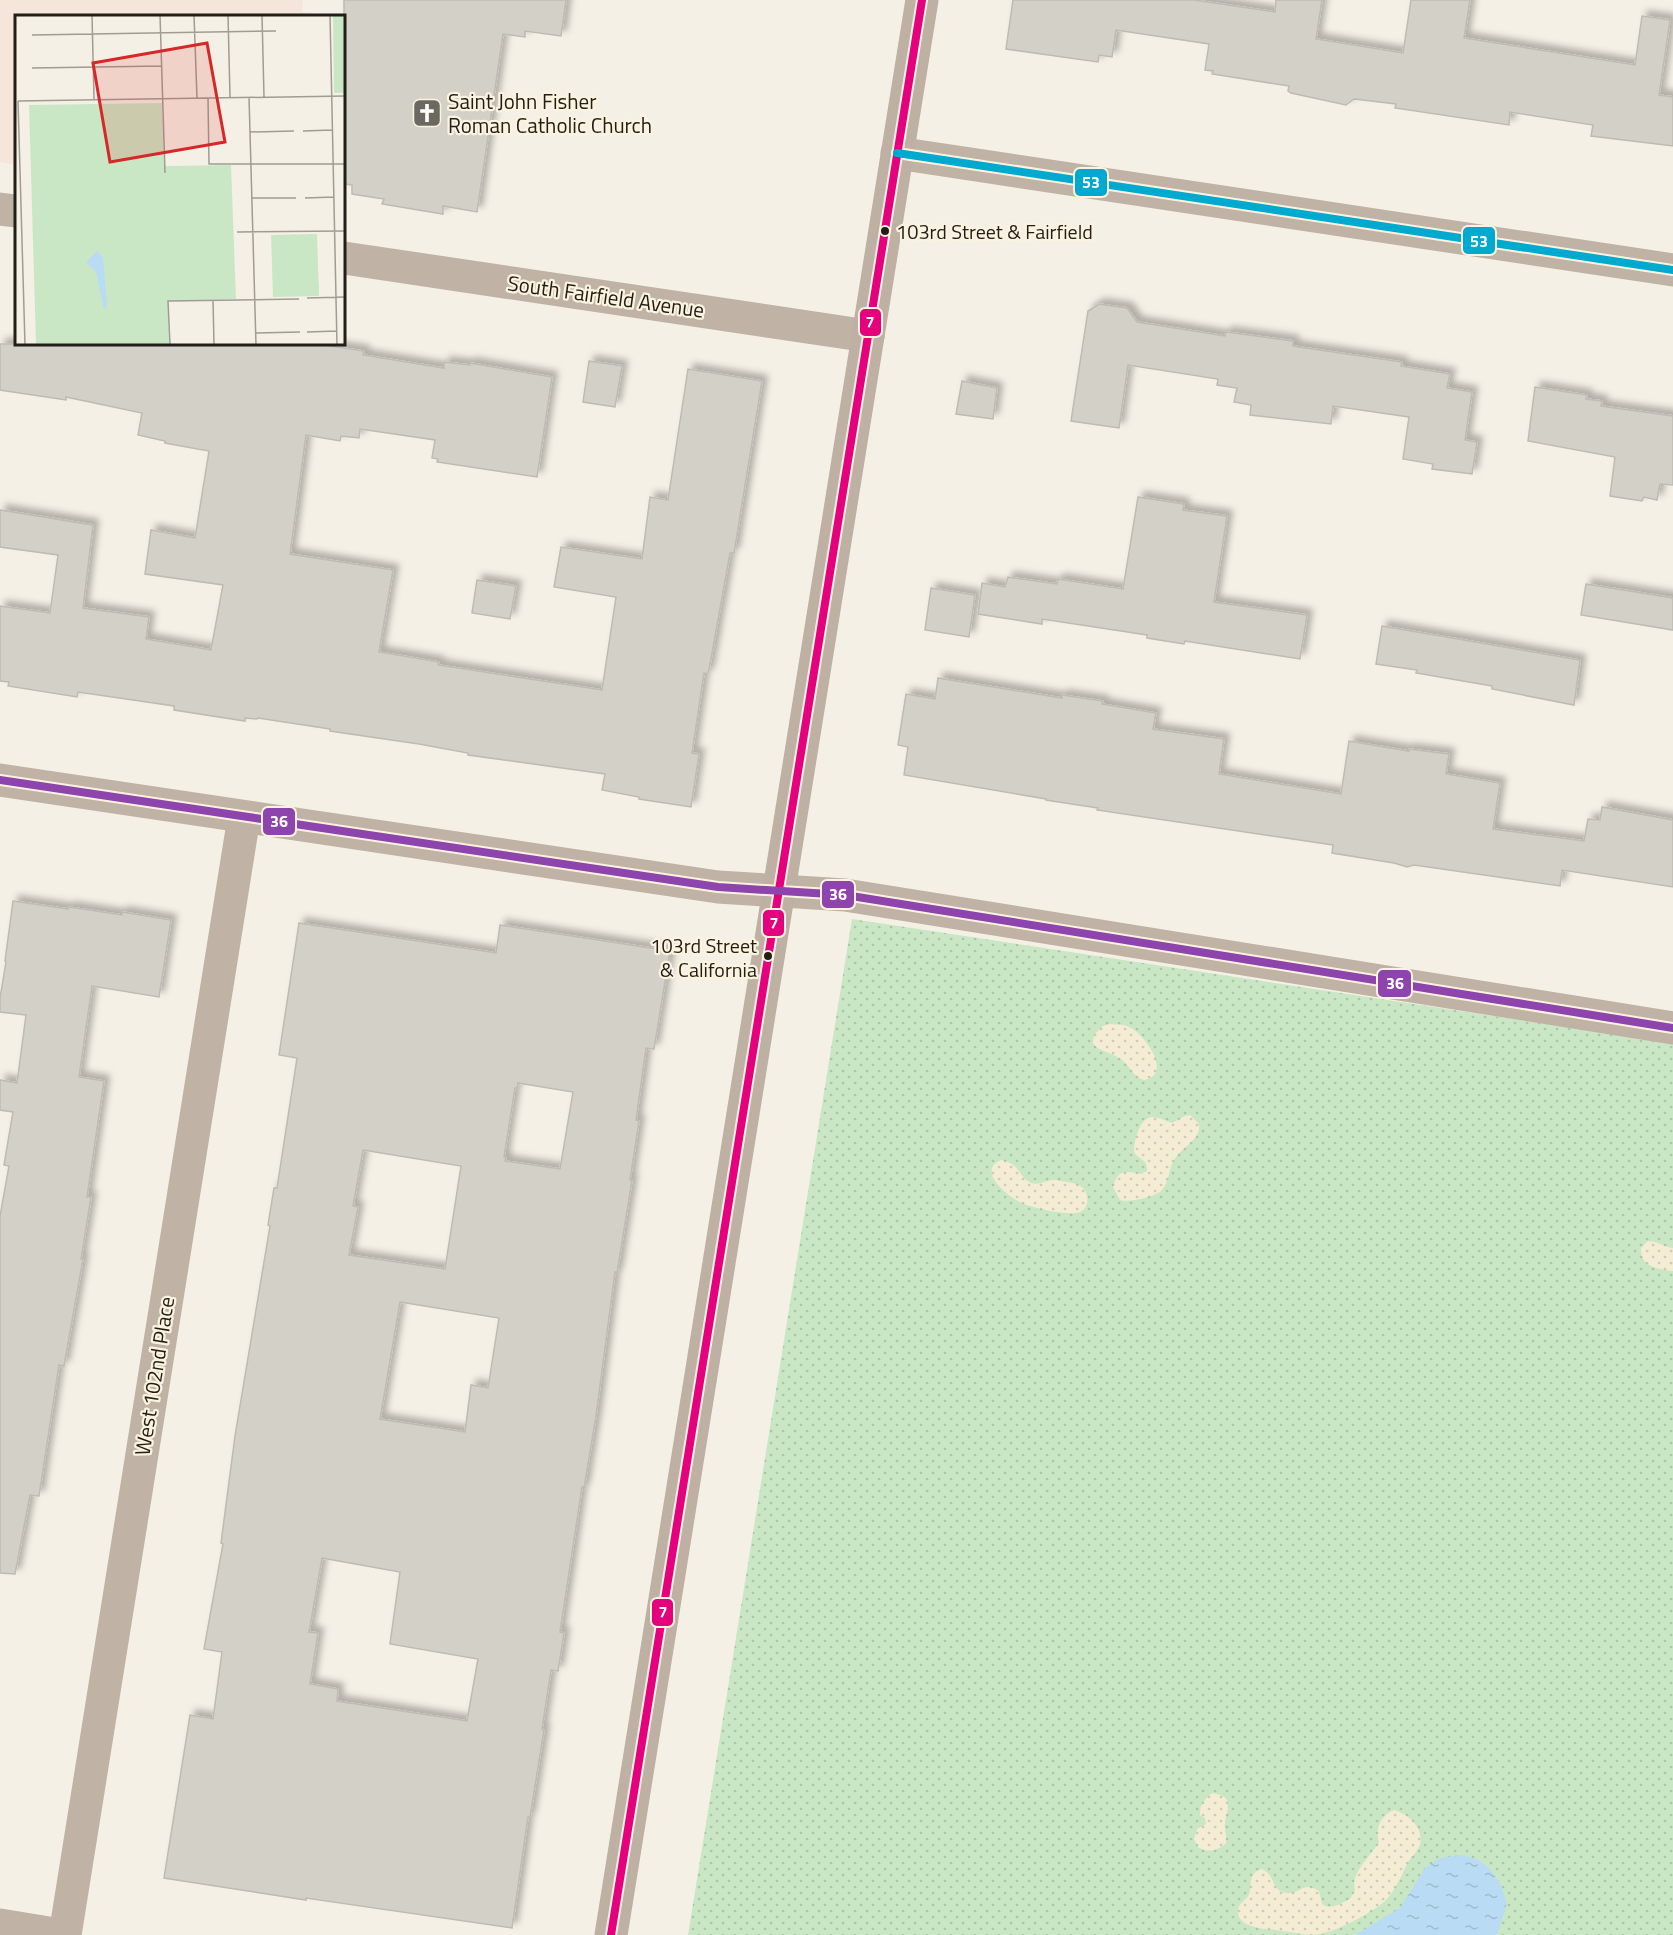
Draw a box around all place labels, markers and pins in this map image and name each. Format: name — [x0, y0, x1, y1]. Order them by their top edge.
place label: Saint John Fisher Roman Catholic Church — [448, 85, 652, 141]
church icon: Saint John Fisher Roman Catholic Church — [411, 97, 443, 129]
place label: 103rd Street & Fairfield — [896, 216, 1093, 247]
marker: 103rd Street & Fairfield — [879, 225, 891, 237]
place label: 103rd Street & California — [650, 930, 757, 985]
marker: 103rd Street & California — [762, 950, 774, 962]

